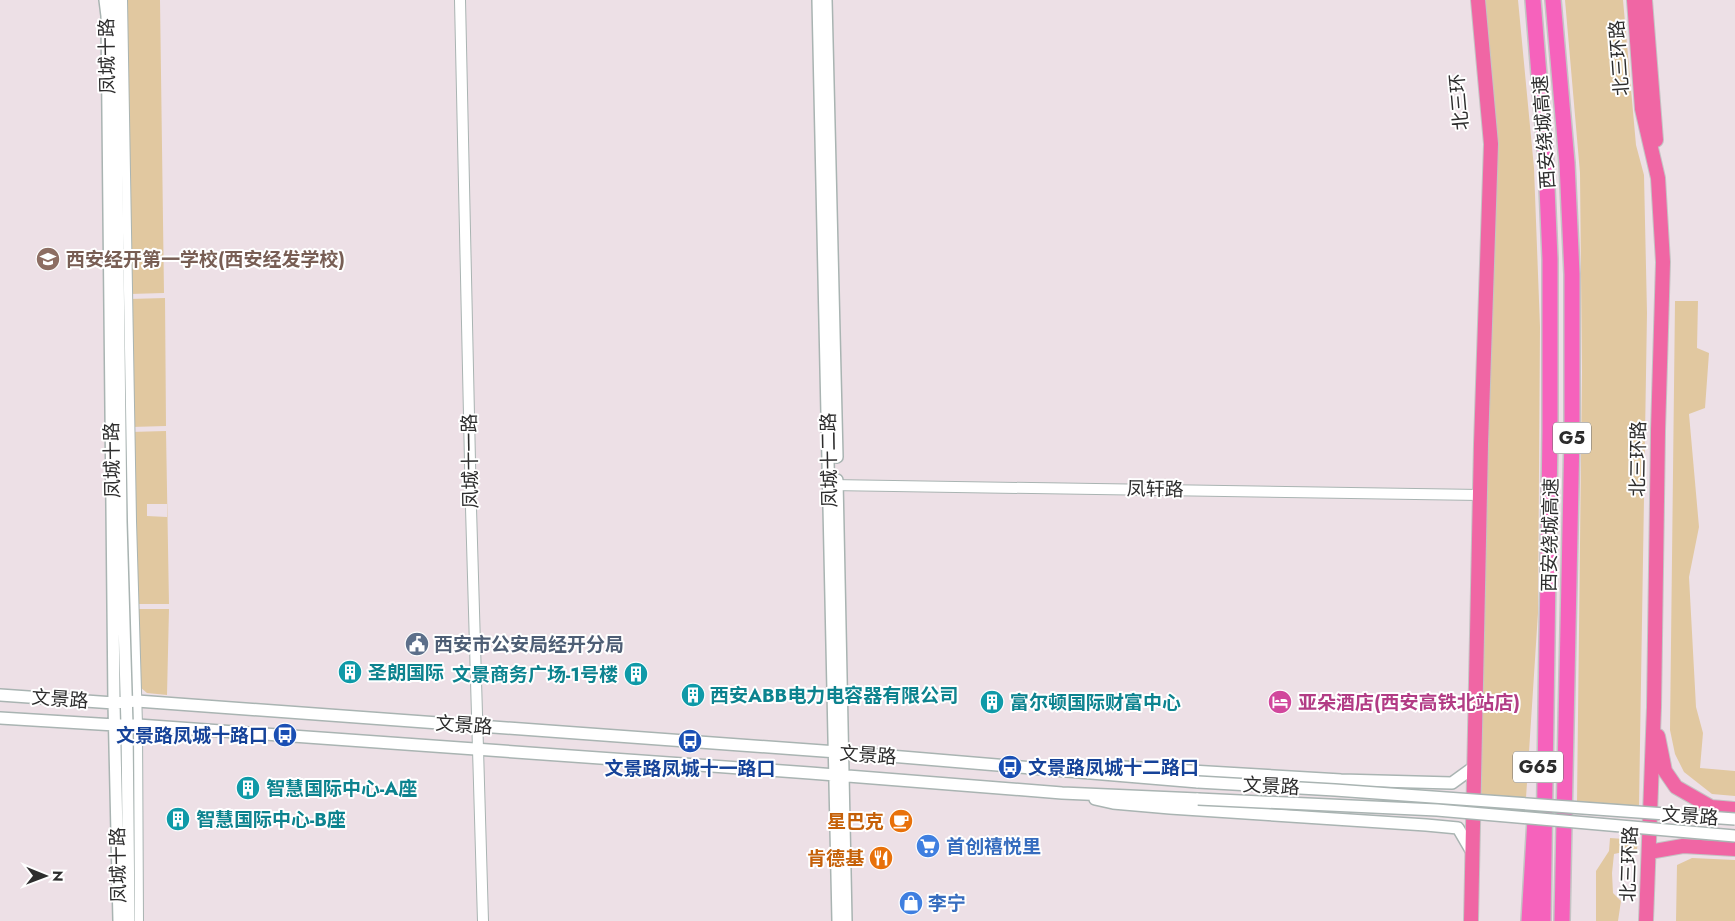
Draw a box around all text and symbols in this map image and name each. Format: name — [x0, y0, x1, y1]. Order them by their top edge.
street label: 凤城十路 — [93, 18, 121, 94]
street label: 北三环路 — [1603, 19, 1635, 97]
street label: 北三环 — [1443, 72, 1475, 132]
street label: 西安绕城高速 — [1527, 74, 1561, 190]
school or university icon: 西安经开第一学校(西安经发学校) — [35, 246, 61, 272]
place label: 西安经开第一学校(西安经发学校) — [66, 246, 345, 273]
street label: 凤城十二路 — [815, 412, 843, 508]
street label: 凤城十一路 — [456, 413, 484, 509]
street label: 北三环路 — [1624, 421, 1652, 497]
street label: 凤城十路 — [98, 422, 126, 498]
road number: G5 — [1553, 422, 1591, 453]
street label: 凤轩路 — [1126, 475, 1184, 503]
street label: 西安绕城高速 — [1536, 478, 1564, 592]
public building icon: 西安市公安局经开分局 — [404, 631, 430, 657]
place label: 西安市公安局经开分局 — [434, 631, 624, 658]
building icon: 圣朗国际 — [337, 659, 363, 685]
place label: 圣朗国际 — [368, 659, 444, 686]
place label: 文景商务广场-1号楼 — [452, 661, 618, 688]
building icon: 文景商务广场-1号楼 — [623, 661, 649, 687]
building icon: 西安ABB电力电容器有限公司 — [680, 682, 706, 708]
place label: 西安ABB电力电容器有限公司 — [710, 682, 958, 709]
street label: 文景路 — [31, 684, 89, 714]
building icon: 富尔顿国际财富中心 — [979, 689, 1005, 715]
place label: 富尔顿国际财富中心 — [1010, 689, 1181, 716]
hotel icon: 亚朵酒店(西安高铁北站店) — [1267, 689, 1293, 715]
place label: 亚朵酒店(西安高铁北站店) — [1298, 689, 1520, 716]
street label: 文景路 — [435, 710, 493, 740]
place label: 文景路凤城十路口 — [116, 722, 268, 749]
bus stop icon: 文景路凤城十路口 — [272, 722, 298, 748]
bus stop icon: 文景路凤城十一路口 — [677, 728, 703, 754]
street label: 文景路 — [839, 740, 897, 770]
road number: G65 — [1513, 752, 1563, 782]
bus stop icon: 文景路凤城十二路口 — [997, 754, 1023, 780]
place label: 文景路凤城十二路口 — [1028, 754, 1199, 781]
place label: 文景路凤城十一路口 — [604, 755, 776, 782]
street label: 文景路 — [1242, 771, 1300, 801]
building icon: 智慧国际中心-A座 — [235, 775, 261, 801]
place label: 智慧国际中心-A座 — [266, 775, 417, 802]
street label: 文景路 — [1661, 801, 1719, 831]
building icon: 智慧国际中心-B座 — [165, 806, 191, 832]
place label: 智慧国际中心-B座 — [196, 806, 346, 833]
place label: 星巴克 — [827, 808, 884, 835]
cafe icon: 星巴克 — [888, 808, 914, 834]
street label: 北三环路 — [1614, 826, 1644, 902]
street label: 凤城十路 — [104, 827, 132, 903]
supermarket icon: 首创禧悦里 — [915, 833, 941, 859]
place label: 首创禧悦里 — [946, 833, 1041, 860]
place label: 肯德基 — [807, 845, 865, 872]
restaurant icon: 肯德基 — [868, 845, 894, 871]
north arrow — [20, 851, 70, 901]
text: N — [48, 870, 68, 882]
shop icon: 李宁 — [898, 890, 924, 916]
place label: 李宁 — [928, 890, 966, 917]

